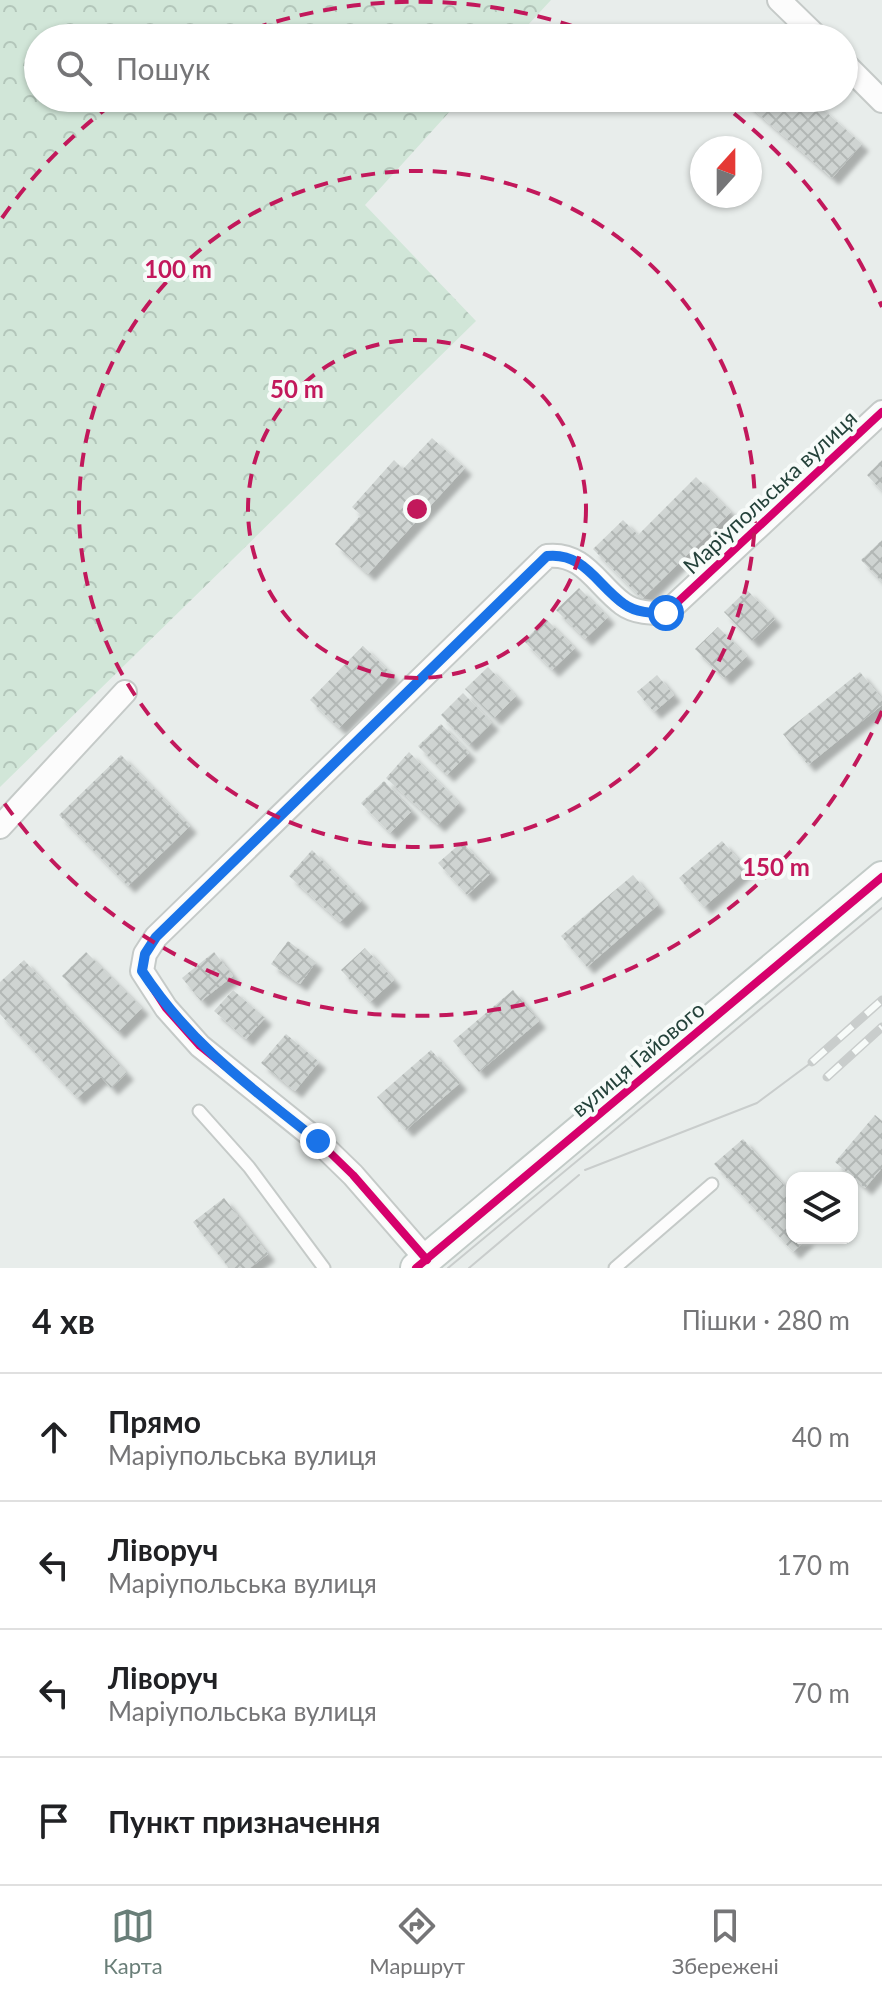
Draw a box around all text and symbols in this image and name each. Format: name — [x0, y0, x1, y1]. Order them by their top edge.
search box — [24, 24, 858, 112]
icon: search — [52, 46, 96, 90]
text: Пошук — [116, 50, 210, 86]
north arrow — [690, 136, 762, 208]
text: 100 m — [144, 254, 212, 283]
text: 50 m — [270, 374, 324, 403]
street label: Маріупольська вулиця — [677, 404, 862, 579]
centre of rings — [403, 495, 431, 523]
route start — [648, 595, 684, 631]
text: 150 m — [742, 852, 810, 881]
street label: вулиця Гайового — [566, 995, 710, 1122]
route end — [300, 1123, 336, 1159]
map controls — [786, 1172, 858, 1244]
button: layers — [786, 1172, 858, 1244]
text: 4 хв — [32, 1300, 95, 1341]
text: Пішки · 280 m — [682, 1304, 850, 1336]
text: Прямо — [108, 1403, 201, 1439]
icon: ahead — [32, 1415, 76, 1459]
text: 40 m — [792, 1421, 850, 1453]
text: Маріупольська вулиця — [108, 1439, 377, 1471]
text: Ліворуч — [108, 1531, 218, 1567]
icon: left — [32, 1543, 76, 1587]
text: 170 m — [777, 1549, 850, 1581]
text: Маріупольська вулиця — [108, 1567, 377, 1599]
text: Ліворуч — [108, 1659, 218, 1695]
icon: left — [32, 1671, 76, 1715]
text: 70 m — [792, 1677, 850, 1709]
text: Маріупольська вулиця — [108, 1695, 377, 1727]
icon: arrive — [32, 1799, 76, 1843]
text: Пункт призначення — [108, 1803, 381, 1839]
tab: Карта — [103, 1904, 163, 1979]
tab: Маршрут — [369, 1904, 465, 1979]
tab: Збережені — [672, 1904, 779, 1979]

